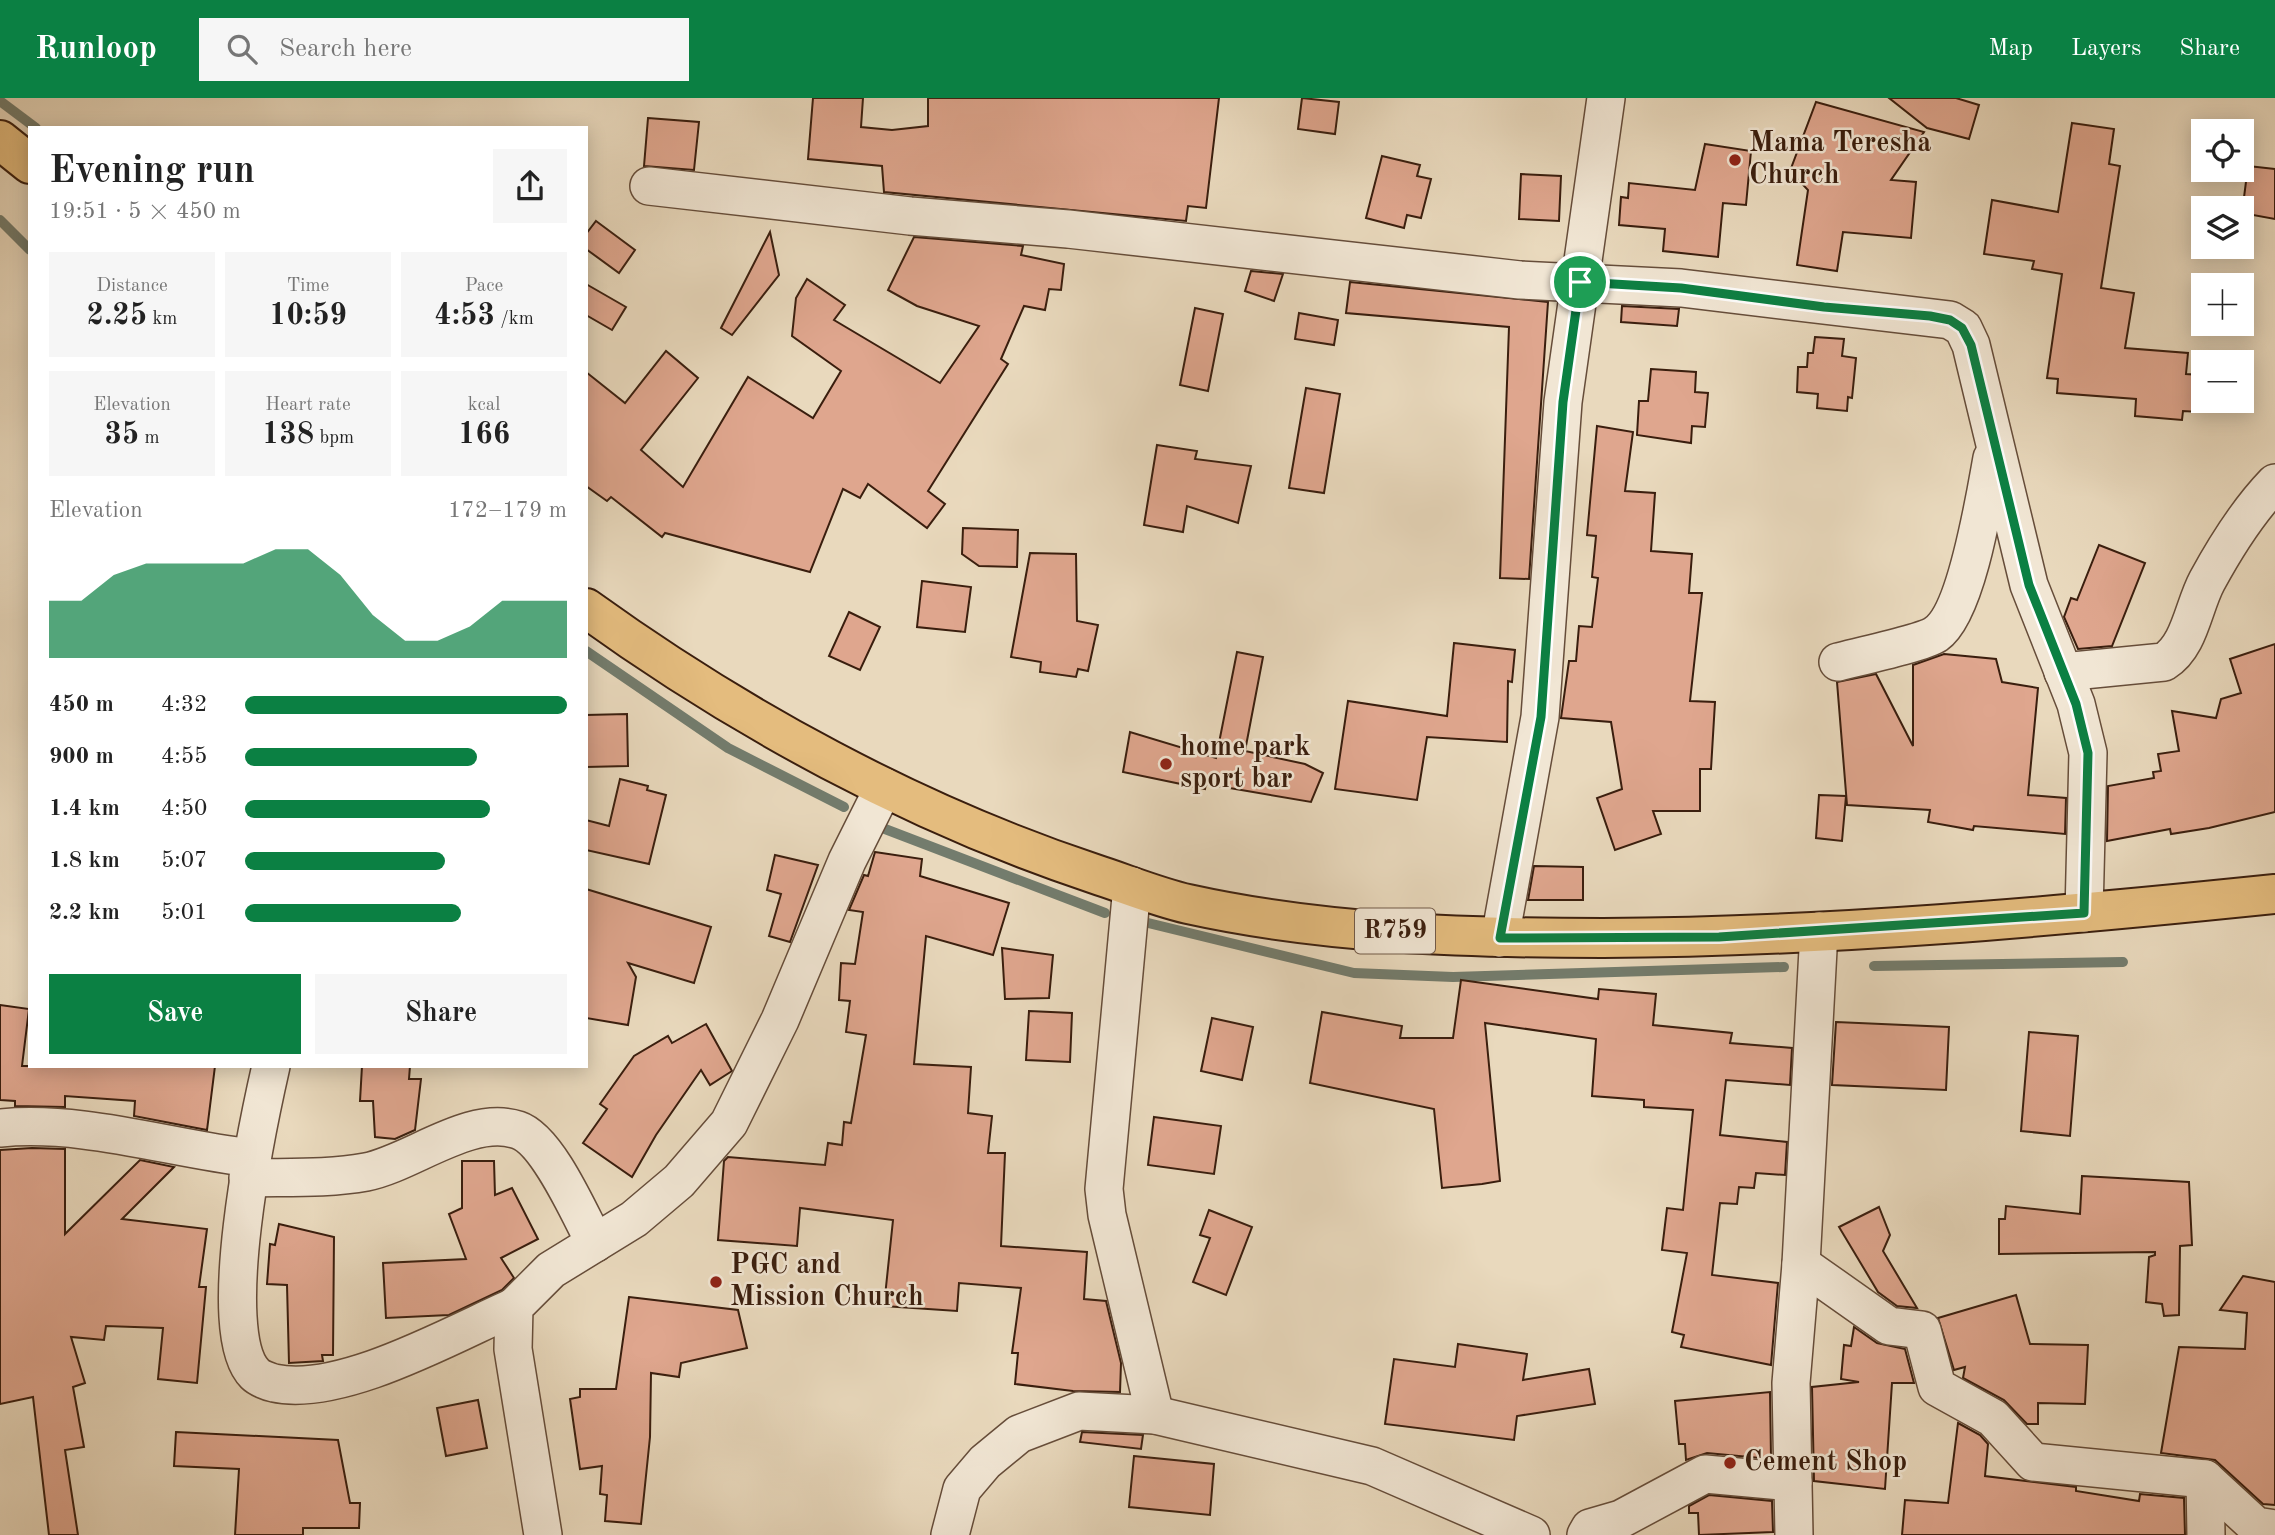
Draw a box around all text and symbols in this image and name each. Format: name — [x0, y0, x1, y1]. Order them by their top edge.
search box — [199, 18, 689, 81]
icon: search — [223, 30, 261, 68]
text: Runloop — [35, 33, 157, 66]
text: Search here — [279, 36, 412, 62]
text: Map — [1989, 37, 2033, 61]
text: Layers — [2071, 37, 2141, 61]
text: Share — [2179, 37, 2240, 61]
map controls — [2191, 119, 2254, 413]
button: locate — [2191, 119, 2254, 182]
place label: Mama Teresha Church — [1749, 130, 1931, 190]
button: share — [493, 149, 567, 223]
marker: Mama Teresha Church — [1727, 152, 1743, 168]
text: Evening run — [49, 153, 255, 191]
button: layers — [2191, 196, 2254, 259]
text: 19:51 · 5 × 450 m — [49, 200, 241, 223]
pin — [1550, 252, 1610, 312]
icon: arrive — [1561, 263, 1599, 301]
button: + — [2191, 273, 2254, 336]
text: Distance — [96, 277, 168, 296]
text: Time — [287, 277, 329, 296]
text: Pace — [465, 277, 503, 296]
text: 2.25 — [87, 301, 147, 331]
text: 10:59 — [269, 301, 347, 331]
text: 4:53 — [434, 301, 495, 331]
text: km — [147, 310, 177, 329]
text: /km — [495, 310, 534, 329]
button: − — [2191, 350, 2254, 413]
text: Elevation — [93, 396, 171, 415]
text: Heart rate — [265, 396, 351, 415]
text: kcal — [468, 396, 500, 415]
text: 35 — [104, 420, 139, 450]
text: 138 — [262, 420, 314, 450]
text: 166 — [458, 420, 510, 450]
text: m — [139, 429, 160, 448]
text: bpm — [314, 429, 354, 448]
text: Elevation — [49, 499, 143, 522]
text: 172–179 m — [448, 499, 567, 522]
text: 450 m — [49, 693, 114, 716]
text: 4:32 — [161, 693, 207, 716]
place label: home park sport bar — [1180, 734, 1311, 794]
text: 900 m — [49, 745, 114, 768]
text: 4:55 — [161, 745, 207, 768]
marker: home park sport bar — [1158, 756, 1174, 772]
text: 1.4 km — [49, 797, 120, 820]
text: 4:50 — [161, 797, 207, 820]
text: 1.8 km — [49, 849, 120, 872]
text: 5:07 — [161, 849, 207, 872]
text: 2.2 km — [49, 901, 120, 924]
text: 5:01 — [161, 901, 207, 924]
road number: R759 — [1355, 908, 1435, 954]
button: Save — [49, 974, 301, 1054]
button: Share — [315, 974, 567, 1054]
place label: PGC and Mission Church — [730, 1252, 924, 1312]
marker: PGC and Mission Church — [708, 1274, 724, 1290]
place label: Cement Shop — [1744, 1449, 1907, 1477]
marker: Cement Shop — [1722, 1455, 1738, 1471]

